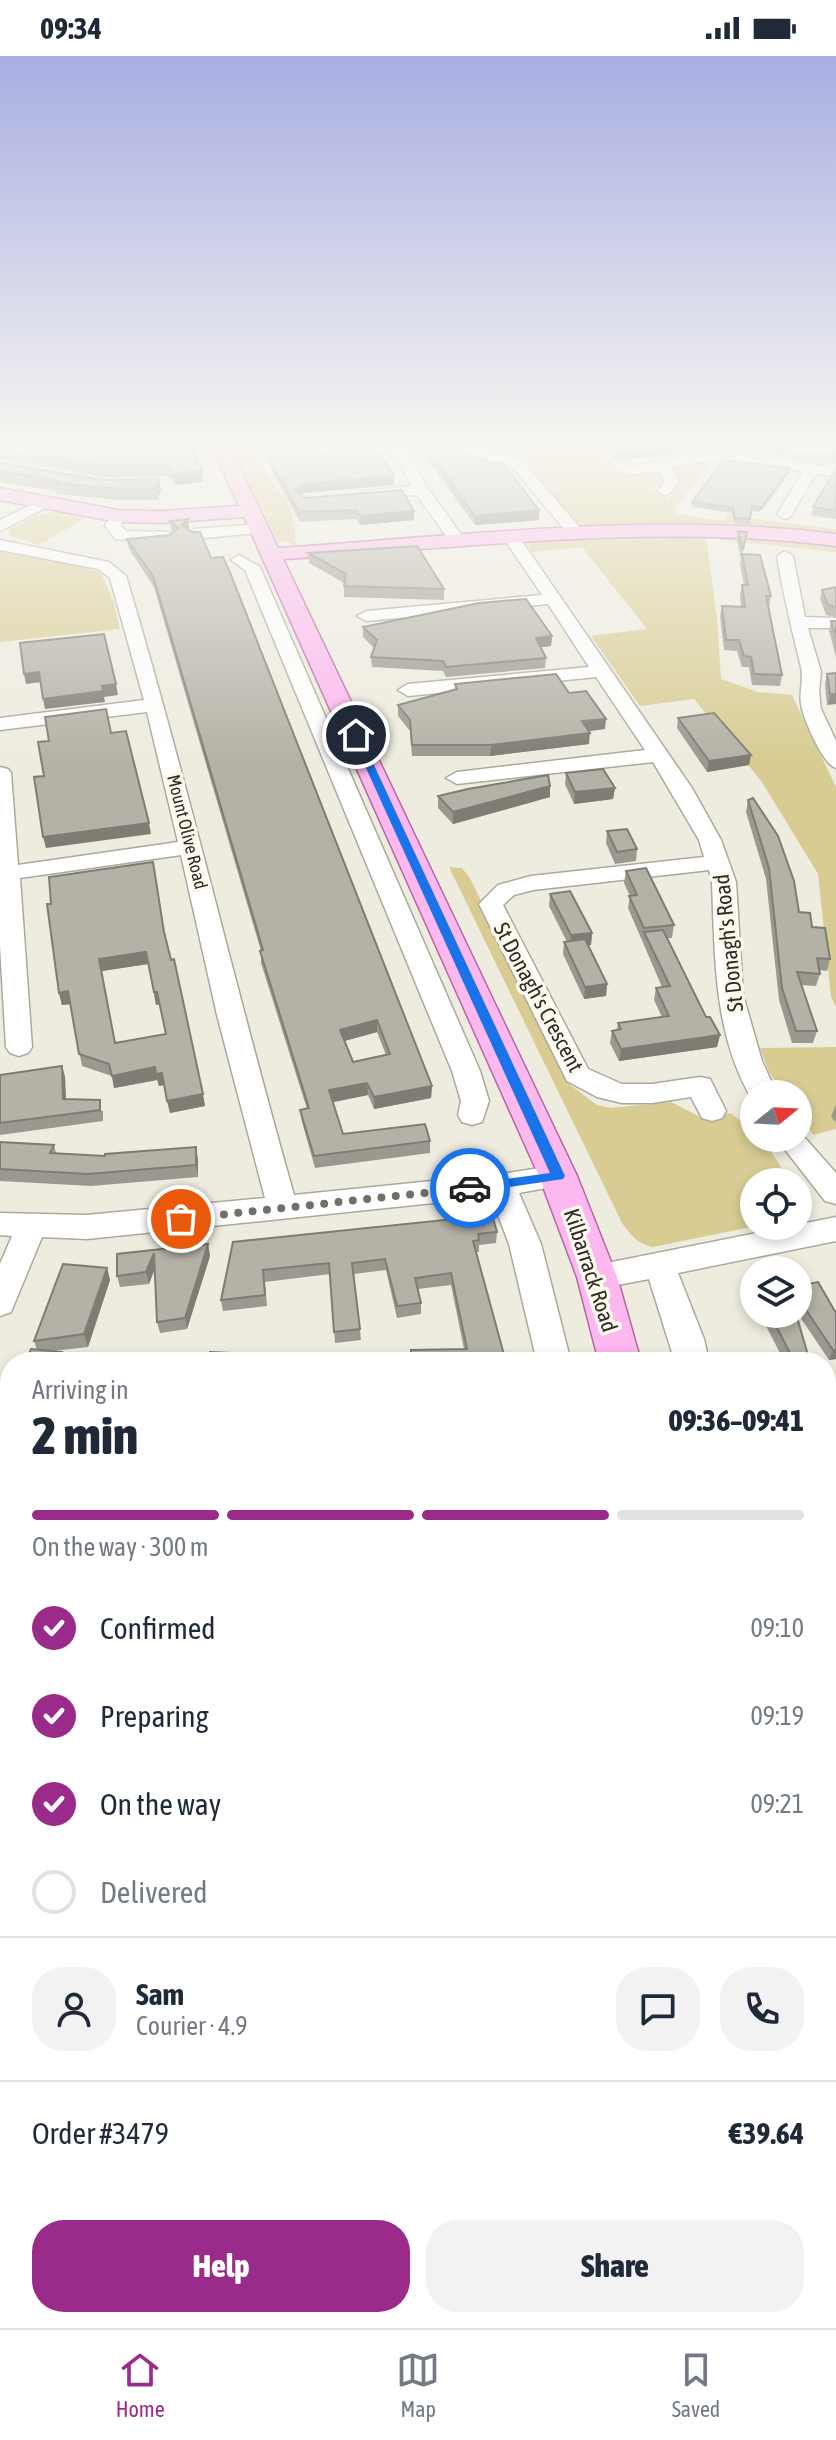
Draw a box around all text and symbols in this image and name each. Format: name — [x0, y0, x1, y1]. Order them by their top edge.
text: 09:34 — [40, 11, 102, 45]
pin — [322, 701, 390, 769]
icon: home — [334, 713, 378, 757]
street label: Mount Olive Road — [163, 772, 212, 891]
street label: St Donagh's Road — [708, 873, 748, 1013]
street label: St Donagh's Crescent — [489, 918, 589, 1076]
north arrow — [740, 1080, 812, 1152]
map controls — [740, 1080, 812, 1328]
courier — [430, 1148, 510, 1228]
icon: car — [448, 1166, 492, 1210]
button: locate — [740, 1168, 812, 1240]
pin — [147, 1185, 215, 1253]
icon: bag — [159, 1197, 203, 1241]
street label: Kilbarrack Road — [559, 1205, 623, 1335]
button: layers — [740, 1256, 812, 1328]
text: Arriving in — [32, 1375, 129, 1405]
text: 09:36–09:41 — [669, 1403, 804, 1437]
text: 2 min — [32, 1405, 138, 1465]
text: On the way · 300 m — [32, 1532, 209, 1562]
icon: check — [32, 1606, 76, 1650]
text: Confirmed — [100, 1611, 215, 1645]
text: 09:10 — [750, 1613, 804, 1643]
icon: check — [32, 1694, 76, 1738]
text: Preparing — [100, 1699, 209, 1733]
text: 09:19 — [750, 1701, 804, 1731]
icon: check — [32, 1782, 76, 1826]
text: On the way — [100, 1787, 221, 1821]
text: 09:21 — [750, 1789, 804, 1819]
text: Delivered — [100, 1875, 208, 1909]
button: person — [32, 1967, 116, 2051]
button: chat — [616, 1967, 700, 2051]
button: phone — [720, 1967, 804, 2051]
text: Sam — [136, 1977, 184, 2011]
text: Courier · 4.9 — [136, 2011, 247, 2041]
text: Order #3479 — [32, 2116, 169, 2150]
text: €39.64 — [729, 2116, 804, 2150]
button: Help — [32, 2220, 410, 2312]
button: Share — [426, 2220, 804, 2312]
tab: Home — [116, 2348, 165, 2422]
tab: Map — [396, 2348, 440, 2422]
tab: Saved — [672, 2348, 720, 2422]

